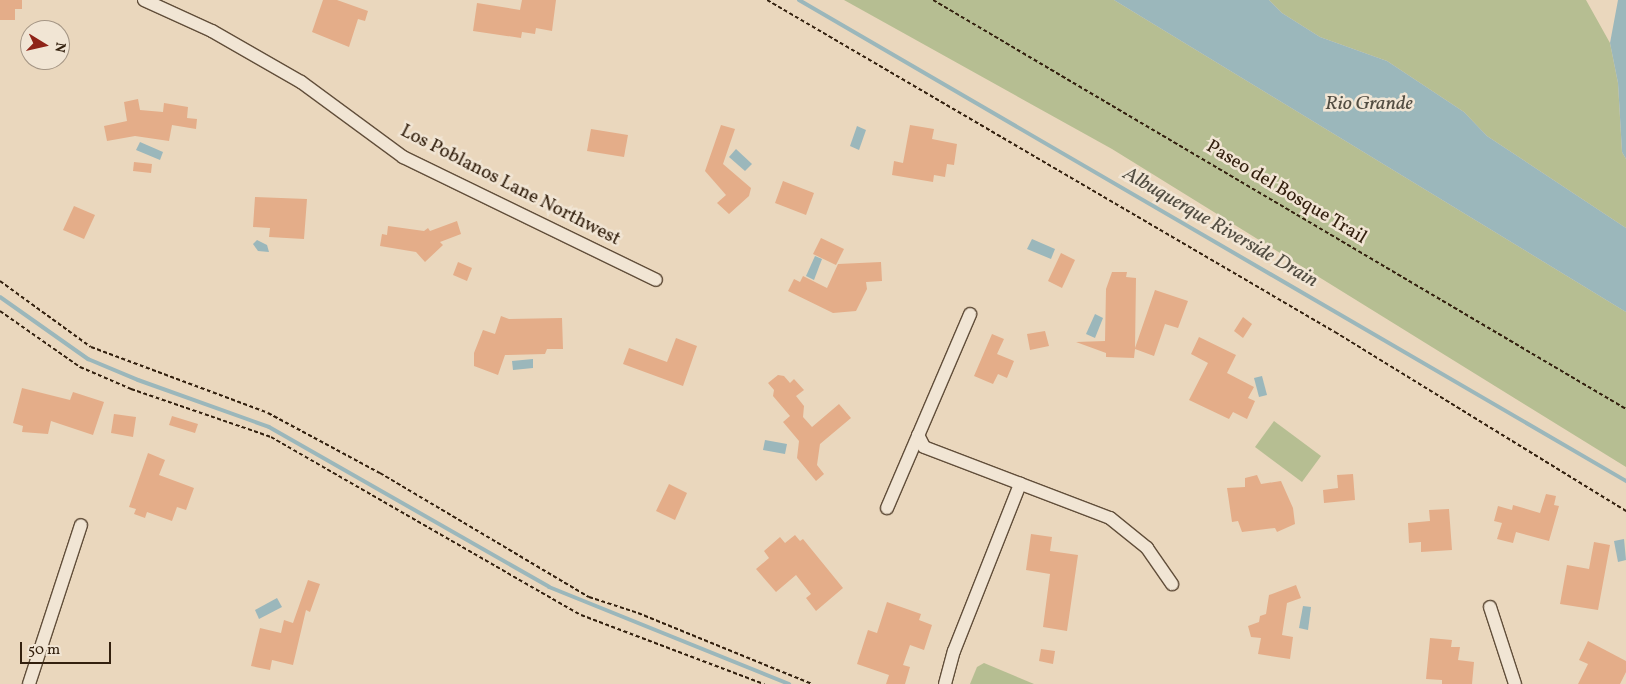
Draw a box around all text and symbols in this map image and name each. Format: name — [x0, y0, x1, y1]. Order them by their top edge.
north arrow — [20, 20, 70, 70]
text: N — [49, 41, 70, 54]
water label: Rio Grande — [1325, 92, 1413, 116]
street label: Los Poblanos Lane Northwest — [396, 120, 624, 252]
street label: Paseo del Bosque Trail — [1201, 136, 1371, 250]
water label: Albuquerque Riverside Drain — [1118, 162, 1322, 294]
scale bar — [22, 632, 114, 664]
text: 50 m — [28, 640, 60, 661]

